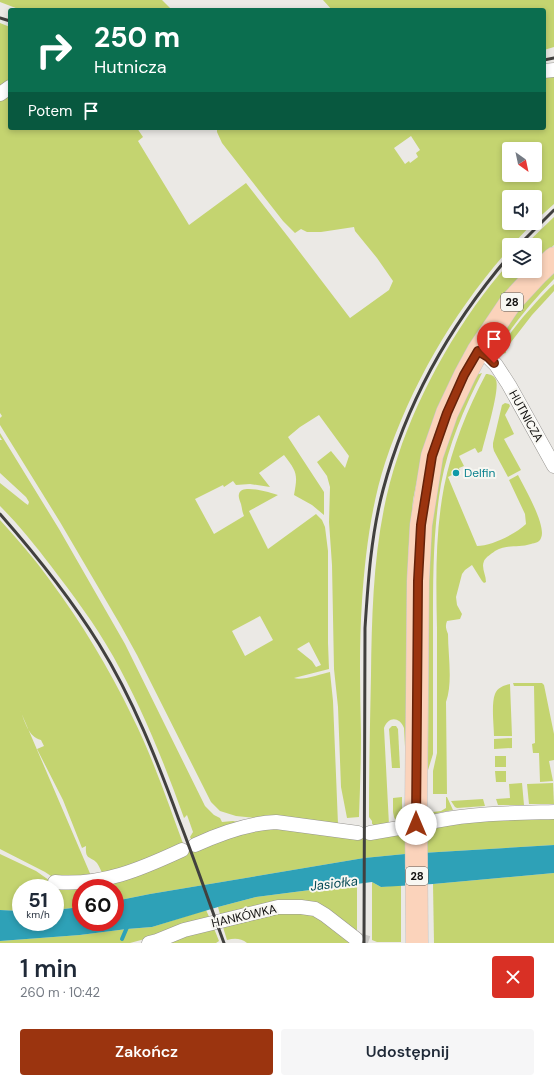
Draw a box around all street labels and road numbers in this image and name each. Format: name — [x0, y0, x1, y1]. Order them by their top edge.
road number: 28 — [501, 293, 523, 311]
street label: HUTNICZA — [505, 387, 547, 445]
road number: 28 — [406, 867, 428, 885]
street label: HANKÓWKA — [210, 901, 278, 931]

